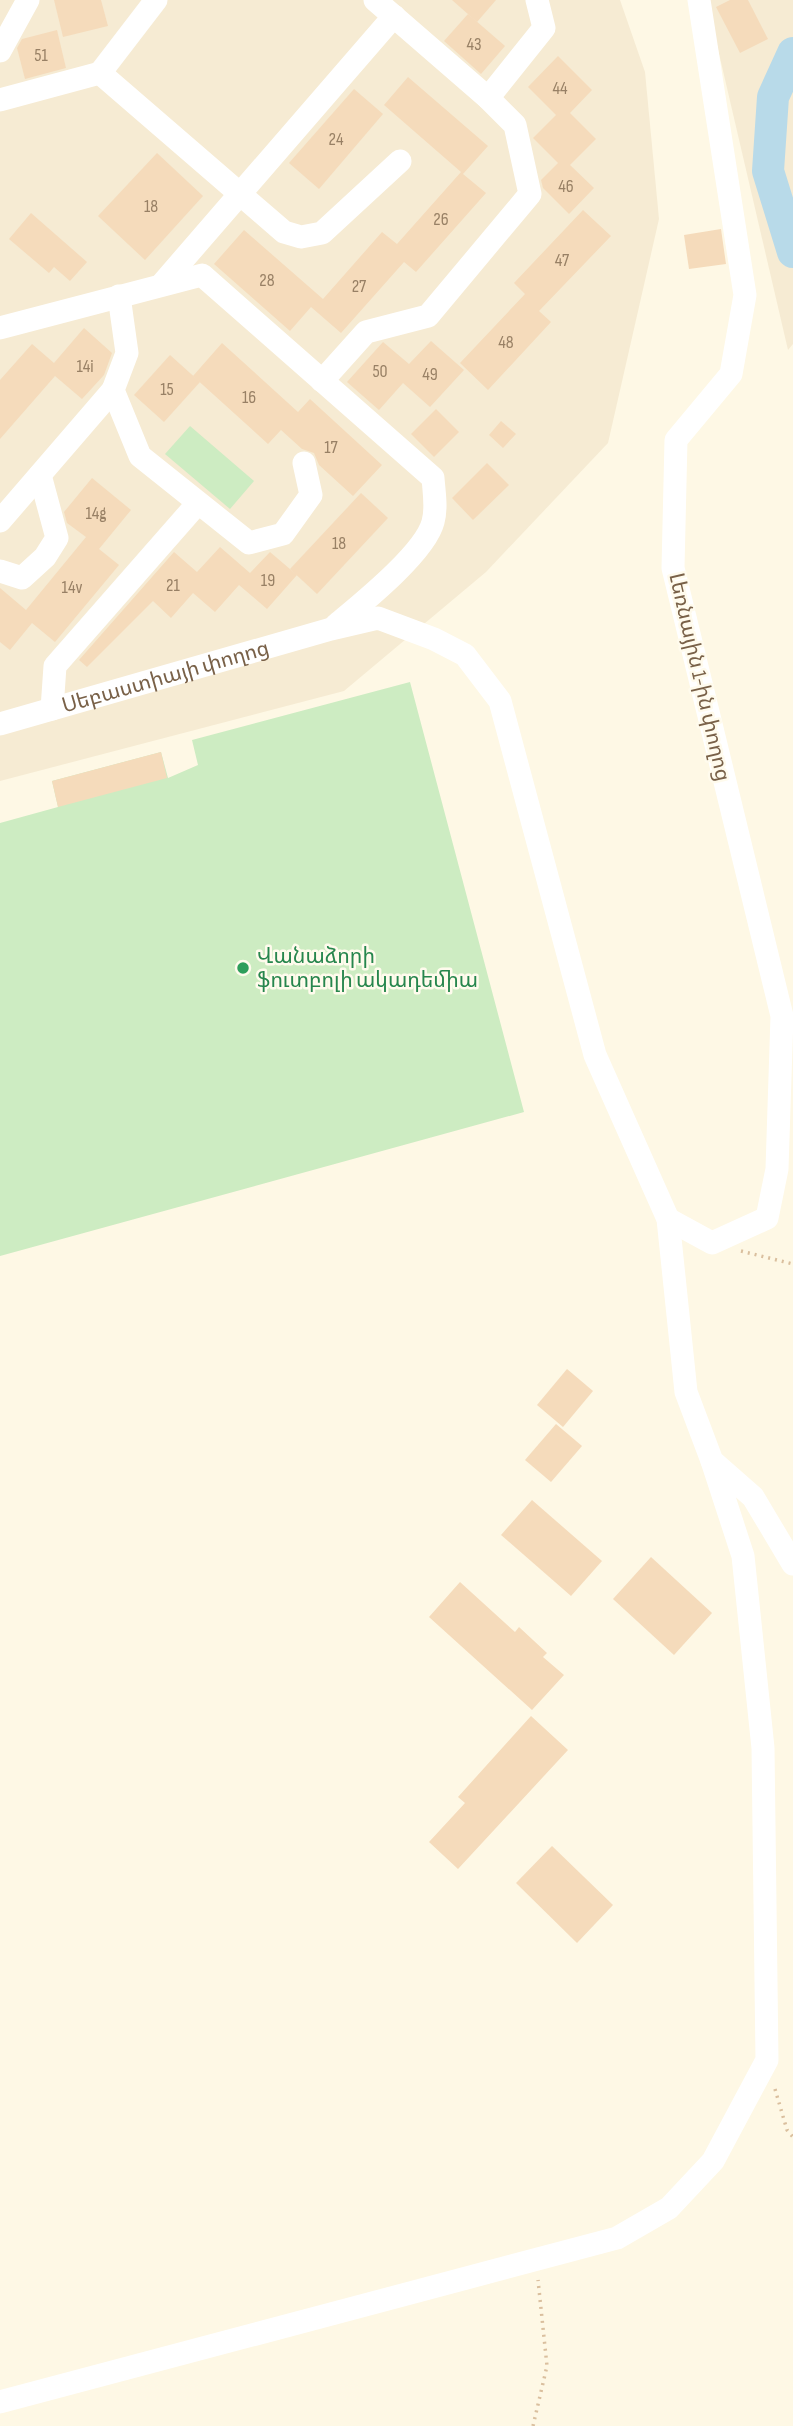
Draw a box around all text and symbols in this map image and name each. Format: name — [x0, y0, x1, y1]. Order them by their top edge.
house number: 43 — [466, 34, 482, 55]
house number: 51 — [34, 45, 48, 66]
house number: 44 — [552, 78, 568, 99]
house number: 24 — [329, 129, 344, 150]
house number: 46 — [558, 176, 574, 197]
house number: 18 — [144, 196, 158, 217]
house number: 26 — [433, 209, 449, 230]
house number: 47 — [555, 250, 570, 271]
house number: 28 — [259, 270, 275, 291]
house number: 27 — [352, 276, 367, 297]
house number: 48 — [498, 332, 514, 353]
house number: 14i — [76, 356, 94, 377]
house number: 50 — [372, 361, 388, 382]
house number: 49 — [422, 364, 438, 385]
house number: 15 — [160, 379, 174, 400]
house number: 16 — [242, 387, 256, 408]
house number: 17 — [324, 437, 339, 458]
house number: 14g — [85, 503, 107, 524]
house number: 18 — [332, 533, 346, 554]
house number: 19 — [261, 570, 275, 591]
street label: Լեռնային 1-ին փողոց — [663, 571, 736, 784]
house number: 21 — [166, 575, 181, 596]
house number: 14v — [62, 577, 82, 598]
street label: Սեբաստիայի փողոց — [59, 635, 272, 719]
place label: Վանաձորի ֆուտբոլի ակադեմիա — [257, 944, 478, 993]
marker: Վանաձորի ֆուտբոլի ակադեմիա — [235, 960, 251, 976]

